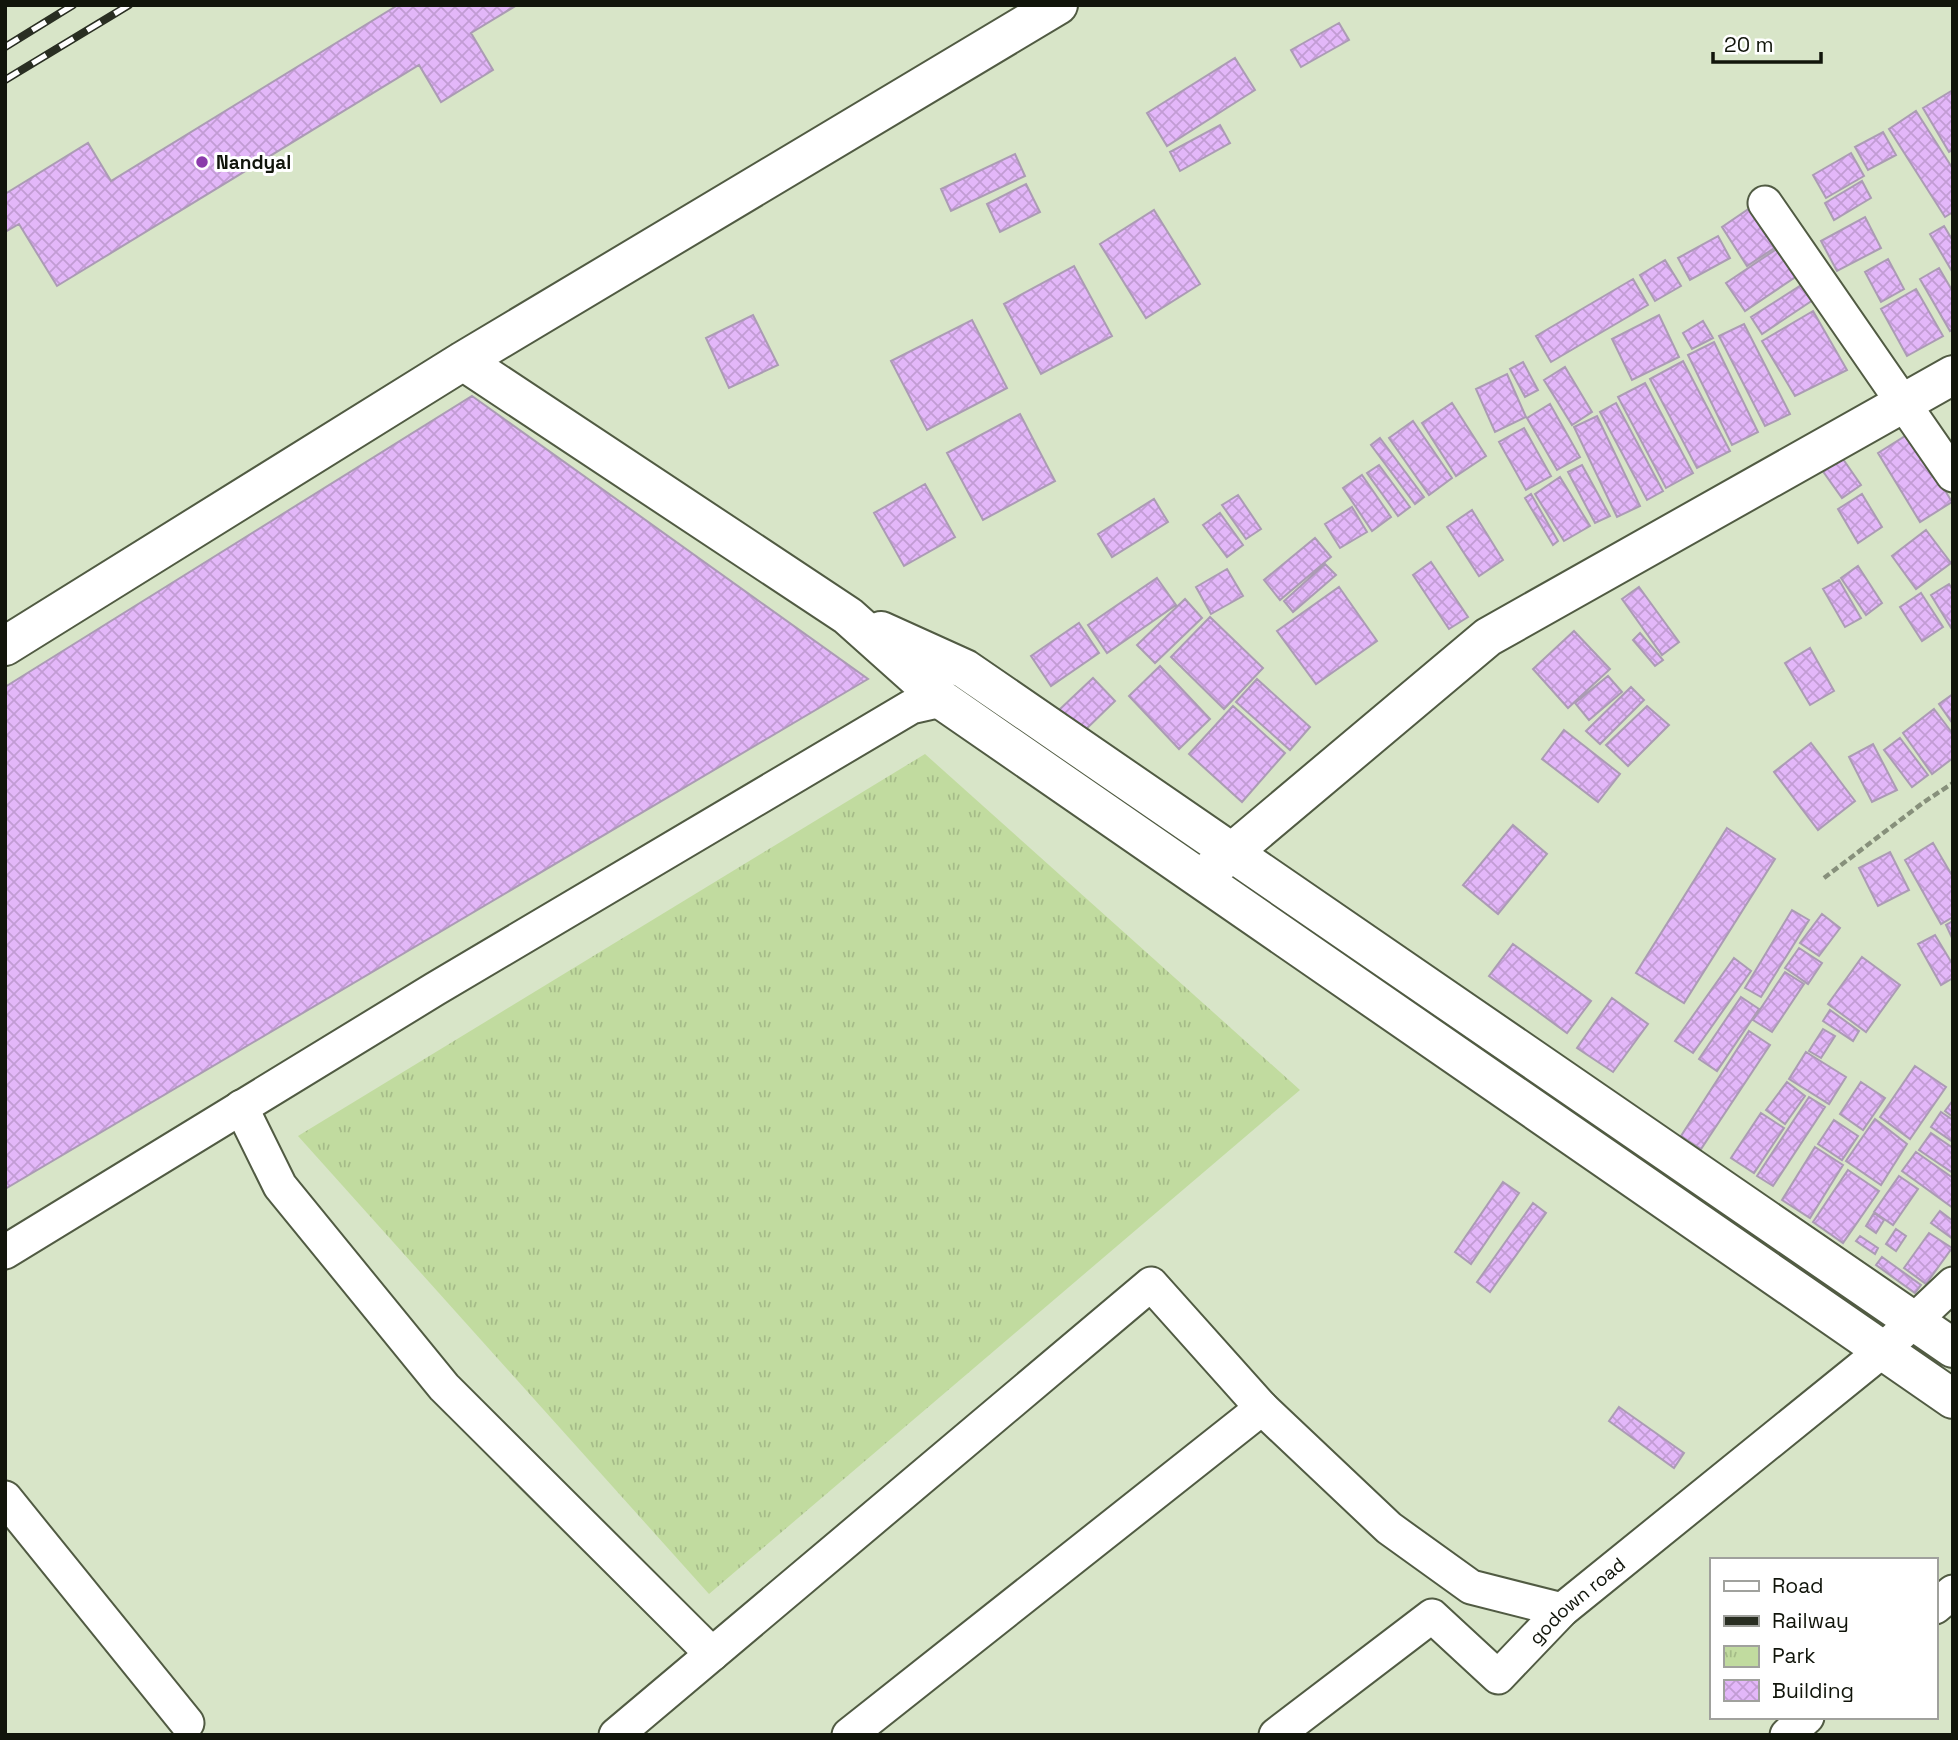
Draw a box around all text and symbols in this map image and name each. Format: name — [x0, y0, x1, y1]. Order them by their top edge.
scale bar — [1713, 21, 1822, 65]
text: 20 m — [1724, 31, 1774, 58]
place label: Nandyal — [216, 150, 291, 175]
marker: Nandyal — [194, 154, 210, 170]
street label: godown road — [1523, 1552, 1631, 1650]
legend — [1710, 1558, 1937, 1719]
text: Road — [1772, 1572, 1824, 1599]
text: Railway — [1772, 1607, 1849, 1634]
text: Park — [1772, 1642, 1816, 1669]
text: Building — [1772, 1677, 1854, 1704]

